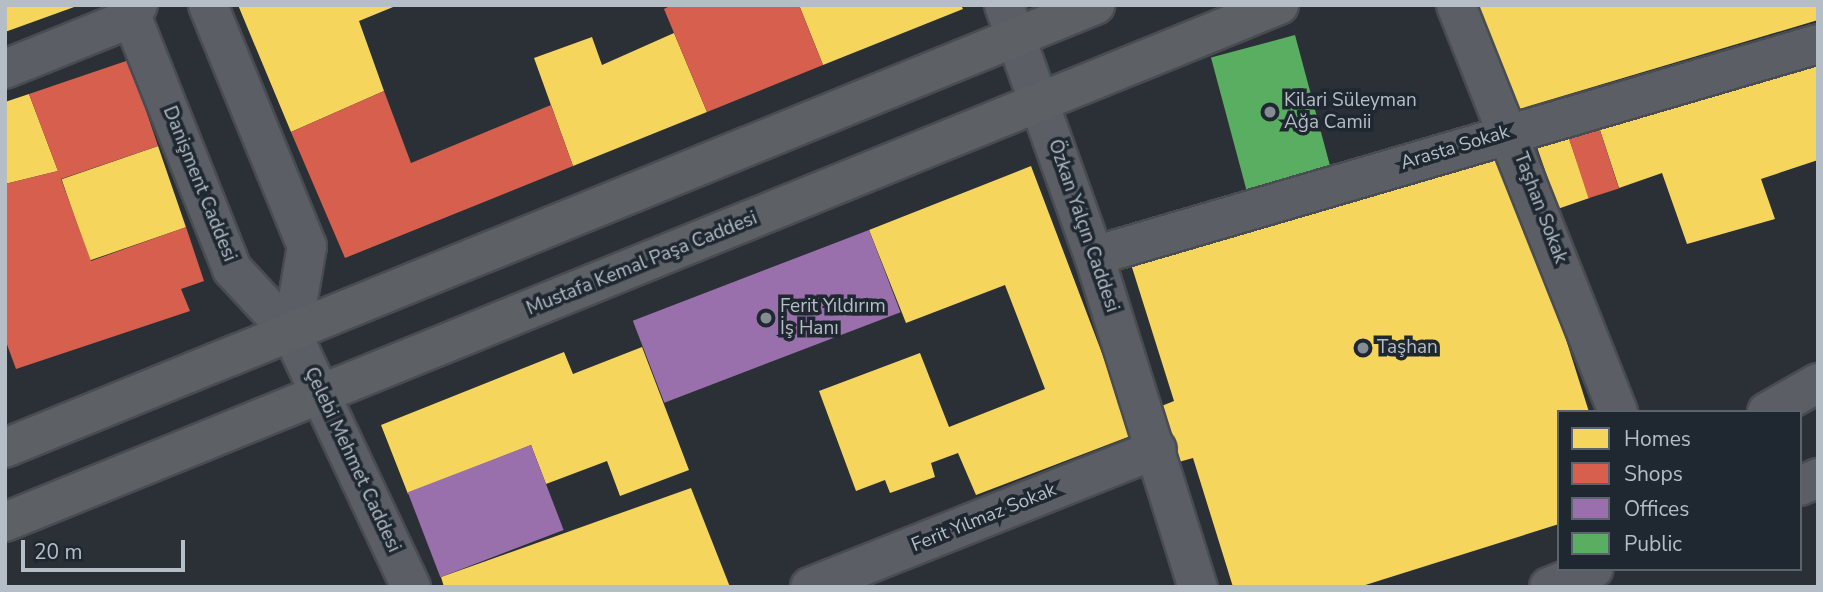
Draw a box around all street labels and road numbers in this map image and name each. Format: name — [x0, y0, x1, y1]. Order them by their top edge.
street label: Danişment Caddesi — [157, 103, 241, 265]
street label: Arasta Sokak — [1398, 121, 1512, 175]
street label: Özkan Yalçın Caddesi — [1043, 137, 1123, 315]
street label: Taşhan Sokak — [1508, 149, 1572, 267]
street label: Mustafa Kemal Paşa Caddesi — [523, 207, 761, 321]
street label: Çelebi Mehmet Caddesi — [299, 364, 405, 556]
street label: Ferit Yılmaz Sokak — [908, 479, 1060, 557]

